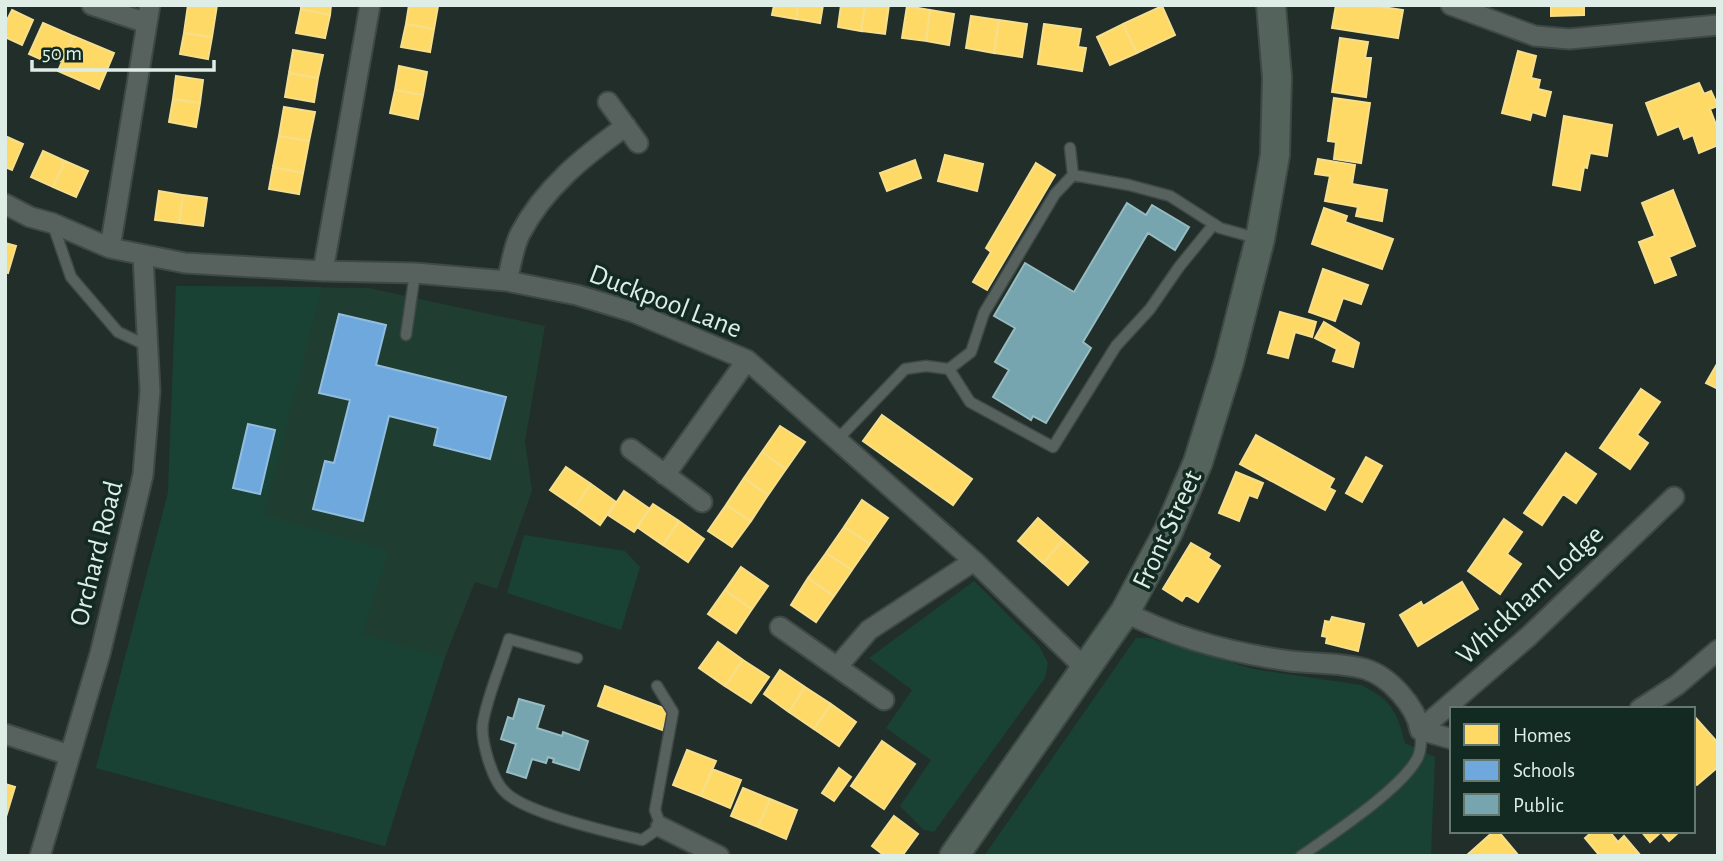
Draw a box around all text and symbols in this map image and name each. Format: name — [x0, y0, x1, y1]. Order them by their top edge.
scale bar — [32, 28, 214, 72]
text: 50 m — [42, 43, 82, 64]
street label: Duckpool Lane — [585, 260, 745, 344]
street label: Front Street — [1128, 466, 1207, 594]
street label: Orchard Road — [65, 478, 129, 629]
street label: Whickham Lodge — [1451, 520, 1609, 670]
legend — [1450, 707, 1695, 833]
text: Homes — [1513, 725, 1571, 746]
text: Schools — [1513, 760, 1575, 781]
text: Public — [1513, 795, 1563, 816]

